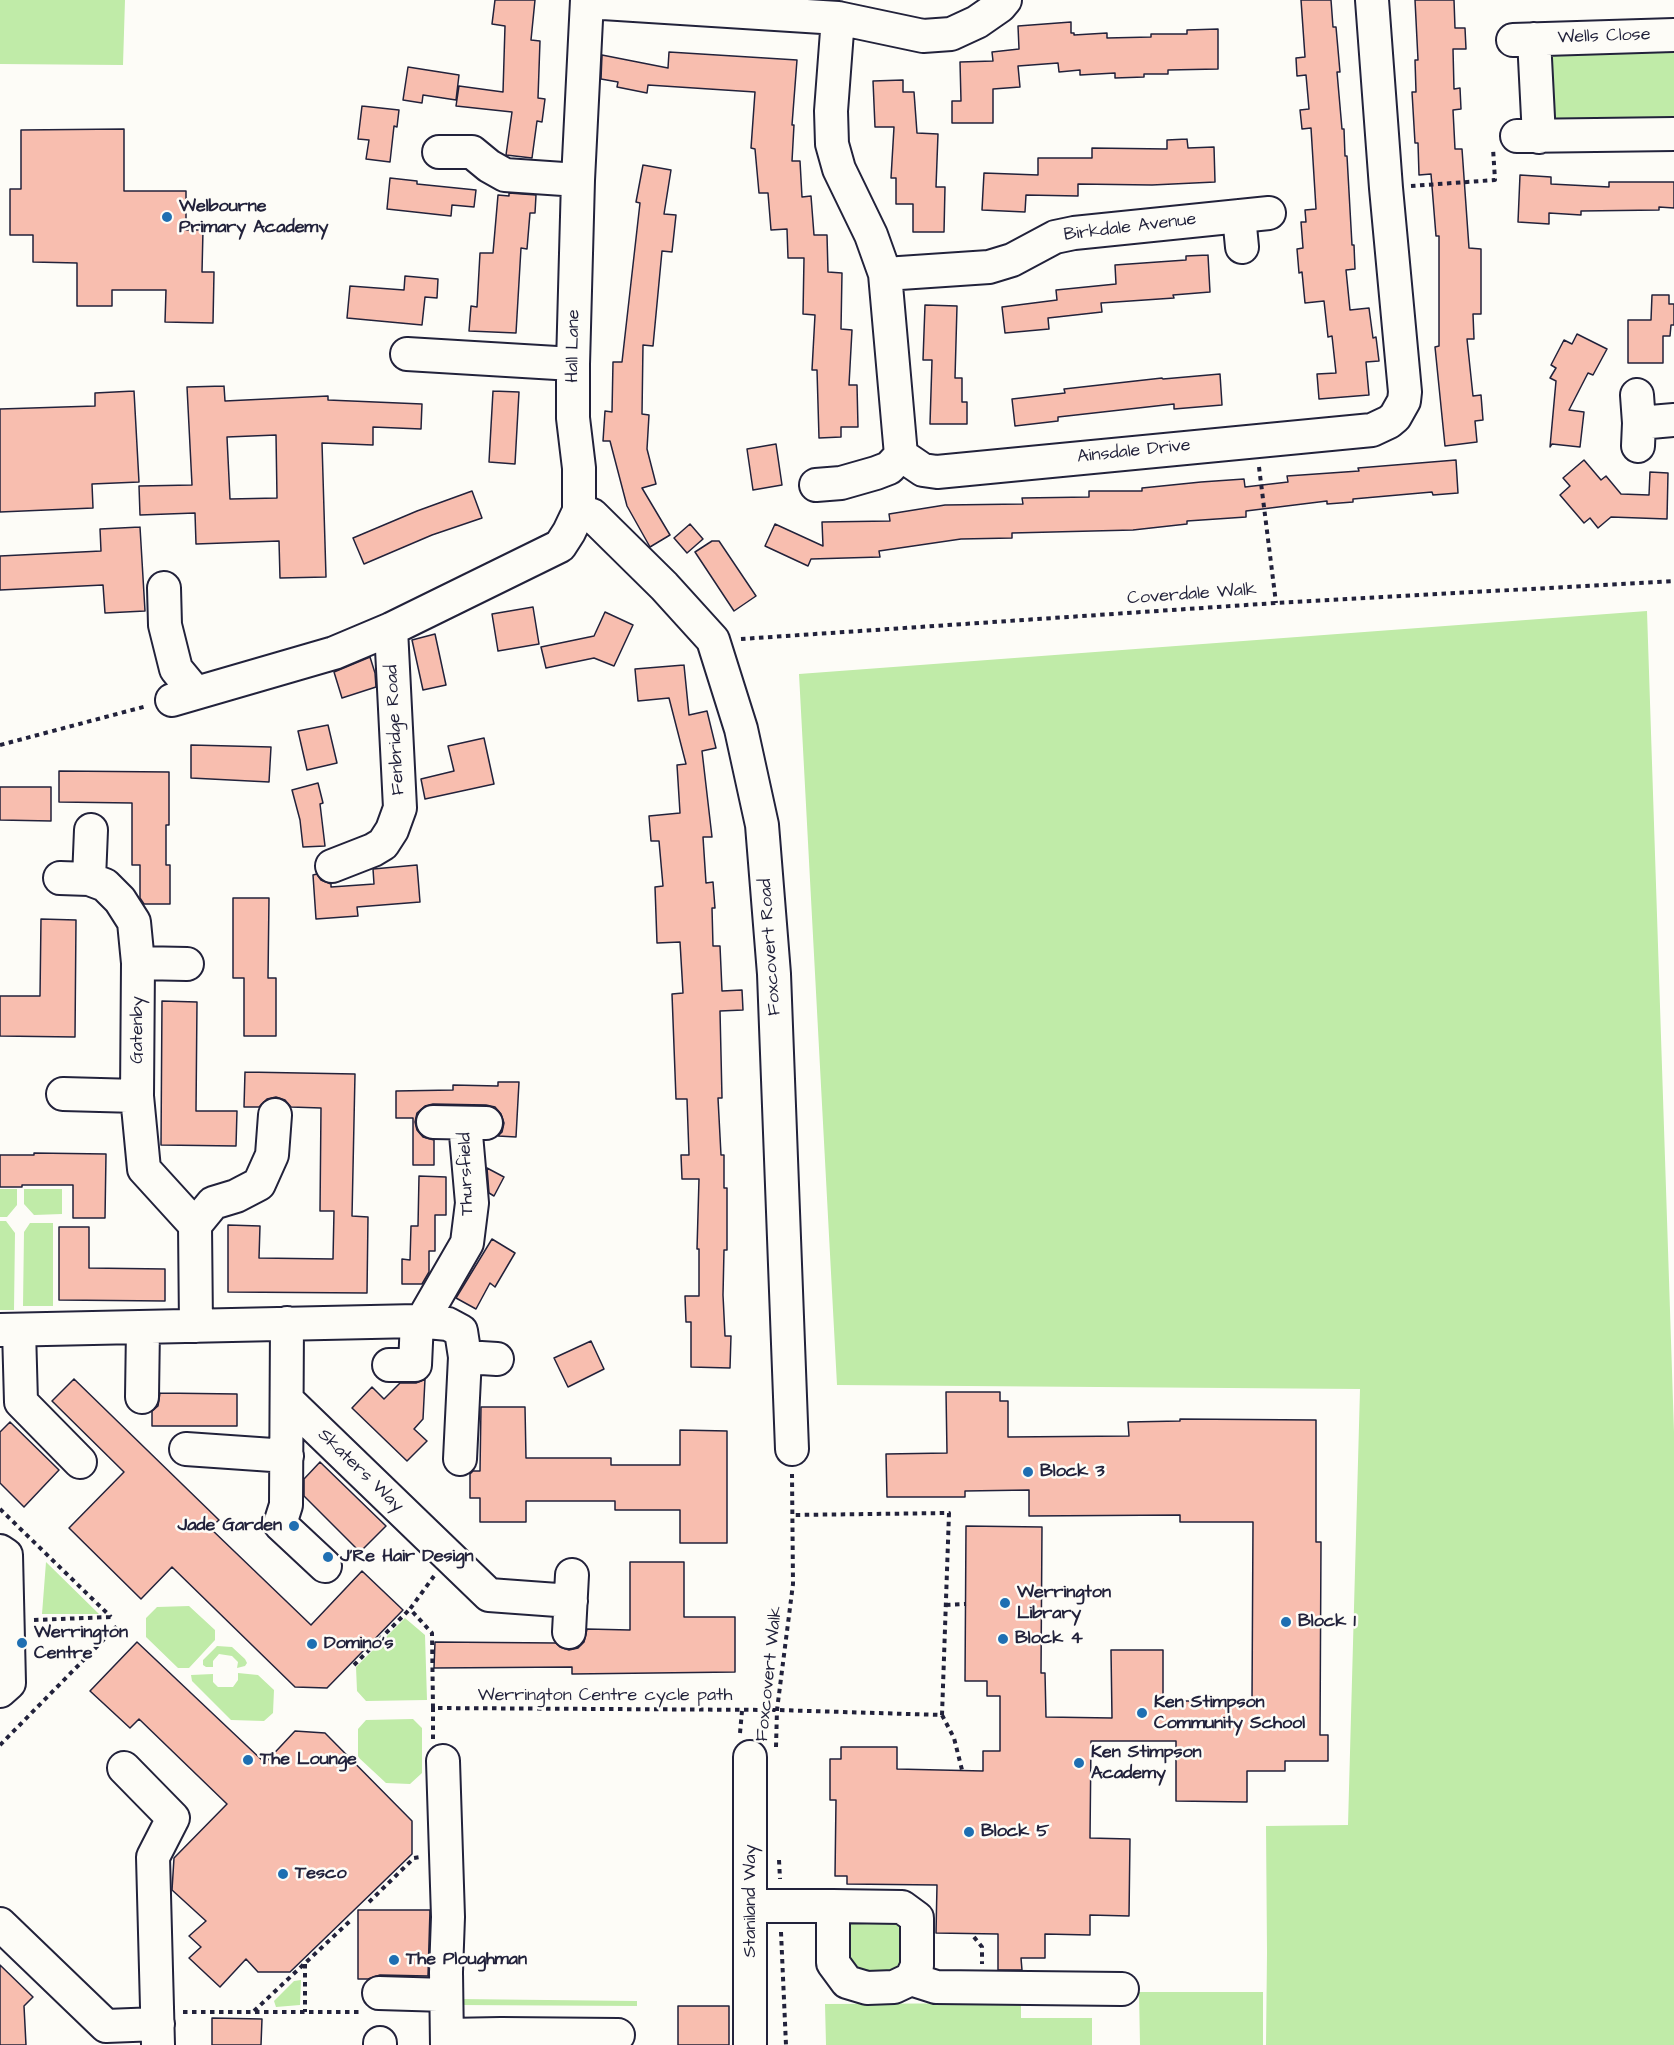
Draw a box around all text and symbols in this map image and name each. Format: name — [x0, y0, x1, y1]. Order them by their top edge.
street label: Wells Close — [1557, 25, 1651, 49]
place label: Welbourne Primary Academy — [179, 196, 328, 238]
street label: Birkdale Avenue — [1063, 209, 1197, 247]
marker: Welbourne Primary Academy — [160, 210, 174, 224]
street label: Hall Lane — [563, 309, 585, 383]
street label: Ainsdale Drive — [1076, 435, 1192, 469]
street label: Coverdale Walk — [1126, 580, 1258, 610]
street label: Fenbridge Road — [382, 664, 410, 796]
street label: Foxcovert Road — [755, 878, 787, 1016]
street label: Gatenby — [127, 996, 149, 1064]
street label: Thursfield — [455, 1132, 479, 1216]
street label: Skaters Way — [313, 1425, 407, 1517]
place label: Block 3 — [1040, 1461, 1105, 1483]
marker: Block 3 — [1021, 1465, 1035, 1479]
place label: Jade Garden — [178, 1515, 282, 1537]
marker: Jade Garden — [287, 1519, 301, 1533]
place label: J'Re Hair Design — [340, 1546, 474, 1568]
marker: J'Re Hair Design — [321, 1550, 335, 1564]
place label: Werrington Library — [1017, 1582, 1111, 1624]
marker: Werrington Library — [998, 1596, 1012, 1610]
street label: Foxcovert Walk — [752, 1605, 788, 1743]
place label: Block 1 — [1298, 1611, 1356, 1633]
marker: Block 1 — [1279, 1615, 1293, 1629]
place label: Werrington Centre — [34, 1622, 128, 1664]
place label: Block 4 — [1015, 1628, 1083, 1650]
marker: Block 4 — [996, 1632, 1010, 1646]
place label: Domino's — [324, 1633, 394, 1655]
marker: Werrington Centre — [15, 1636, 29, 1650]
marker: Domino's — [305, 1637, 319, 1651]
street label: Werrington Centre cycle path — [478, 1685, 732, 1707]
place label: Ken Stimpson Community School — [1154, 1692, 1305, 1734]
marker: Ken Stimpson Community School — [1135, 1706, 1149, 1720]
place label: Ken Stimpson Academy — [1091, 1742, 1202, 1784]
place label: The Lounge — [260, 1749, 357, 1771]
marker: The Lounge — [241, 1753, 255, 1767]
marker: Ken Stimpson Academy — [1072, 1756, 1086, 1770]
place label: Block 5 — [981, 1821, 1049, 1843]
marker: Block 5 — [962, 1825, 976, 1839]
street label: Staniland Way — [740, 1844, 762, 1958]
place label: Tesco — [295, 1863, 347, 1885]
marker: Tesco — [276, 1867, 290, 1881]
place label: The Ploughman — [406, 1949, 527, 1971]
marker: The Ploughman — [387, 1953, 401, 1967]

